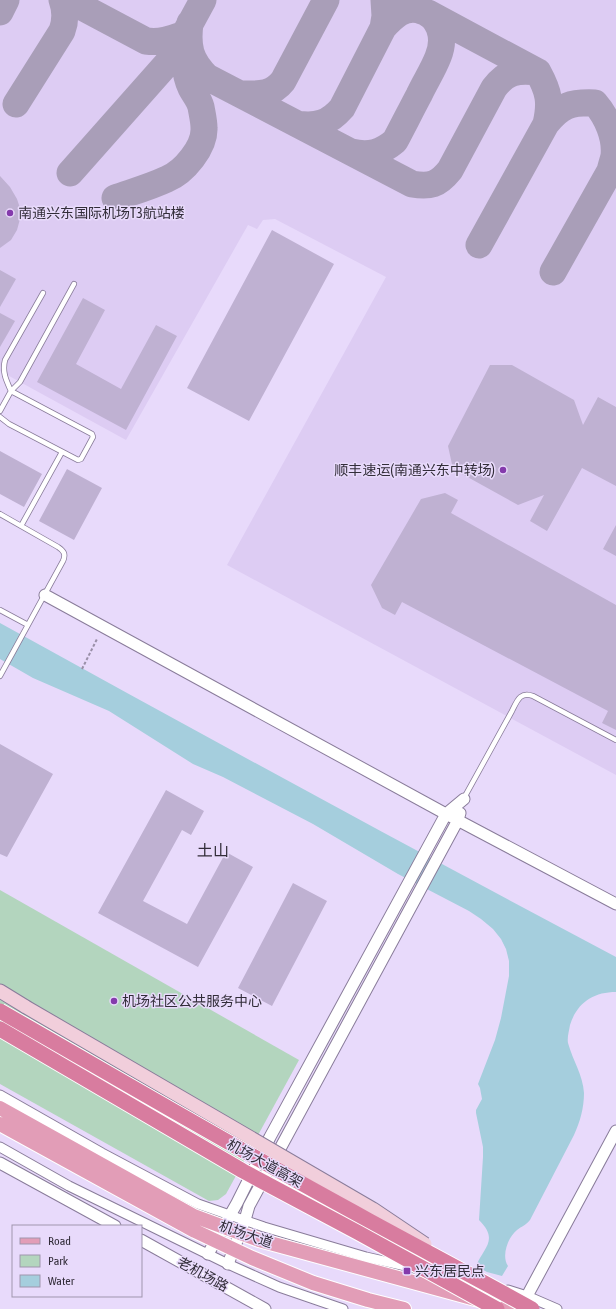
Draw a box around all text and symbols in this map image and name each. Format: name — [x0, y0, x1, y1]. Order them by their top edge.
place label: 南通兴东国际机场T3航站楼 — [18, 205, 185, 221]
marker: 南通兴东国际机场T3航站楼 — [5, 208, 15, 218]
place label: 顺丰速运(南通兴东中转场) — [334, 462, 495, 478]
marker: 顺丰速运(南通兴东中转场) — [498, 465, 508, 475]
district label: 土山 — [197, 841, 229, 859]
place label: 机场社区公共服务中心 — [122, 993, 262, 1009]
marker: 机场社区公共服务中心 — [109, 996, 119, 1006]
street label: 机场大道高架 — [224, 1136, 306, 1190]
street label: 机场大道 — [217, 1217, 275, 1251]
legend — [12, 1225, 142, 1297]
text: Road — [48, 1234, 71, 1248]
street label: 老机场路 — [175, 1253, 231, 1295]
text: Park — [48, 1254, 69, 1268]
place label: 兴东居民点 — [415, 1263, 485, 1279]
marker: 兴东居民点 — [402, 1266, 412, 1276]
text: Water — [48, 1274, 75, 1288]

